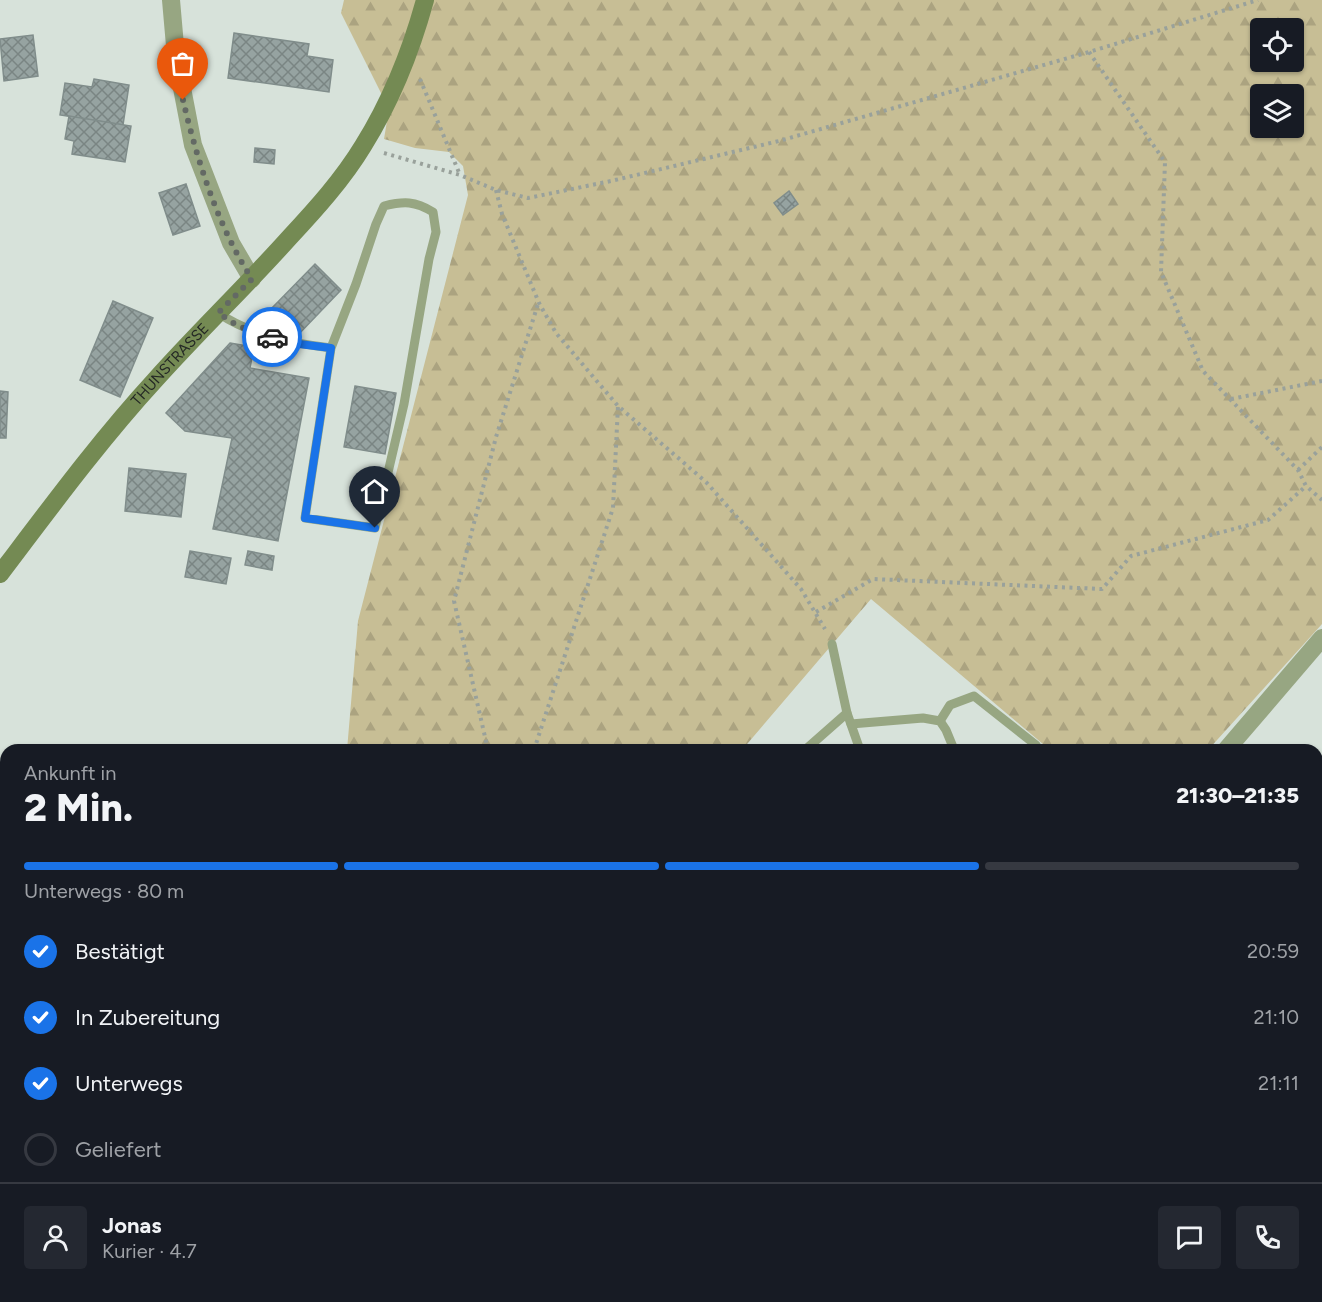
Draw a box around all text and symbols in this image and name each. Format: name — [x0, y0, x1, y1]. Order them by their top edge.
map controls — [1250, 18, 1304, 138]
button: locate — [1250, 18, 1304, 72]
pin — [157, 38, 208, 100]
icon: bag — [166, 47, 199, 80]
button: layers — [1250, 84, 1304, 138]
courier — [242, 307, 302, 367]
street label: THUNSTRASSE — [127, 319, 213, 409]
icon: car — [256, 321, 289, 354]
pin — [349, 466, 400, 528]
icon: home — [358, 475, 391, 508]
text: Ankunft in — [24, 761, 116, 785]
text: 21:30–21:35 — [1176, 782, 1299, 809]
text: 2 Min. — [24, 784, 133, 831]
text: Unterwegs · 80 m — [24, 879, 184, 903]
icon: check — [24, 935, 57, 968]
text: Bestätigt — [75, 938, 165, 965]
text: 20:59 — [1247, 939, 1299, 963]
icon: check — [24, 1001, 57, 1034]
text: In Zubereitung — [75, 1004, 220, 1031]
text: 21:10 — [1253, 1005, 1299, 1029]
icon: check — [24, 1067, 57, 1100]
text: Unterwegs — [75, 1070, 183, 1097]
text: 21:11 — [1258, 1071, 1299, 1095]
text: Geliefert — [75, 1136, 162, 1163]
button: person — [24, 1206, 87, 1269]
button: chat — [1158, 1206, 1221, 1269]
button: phone — [1236, 1206, 1299, 1269]
text: Jonas — [102, 1212, 161, 1239]
text: Kurier · 4.7 — [102, 1239, 197, 1263]

